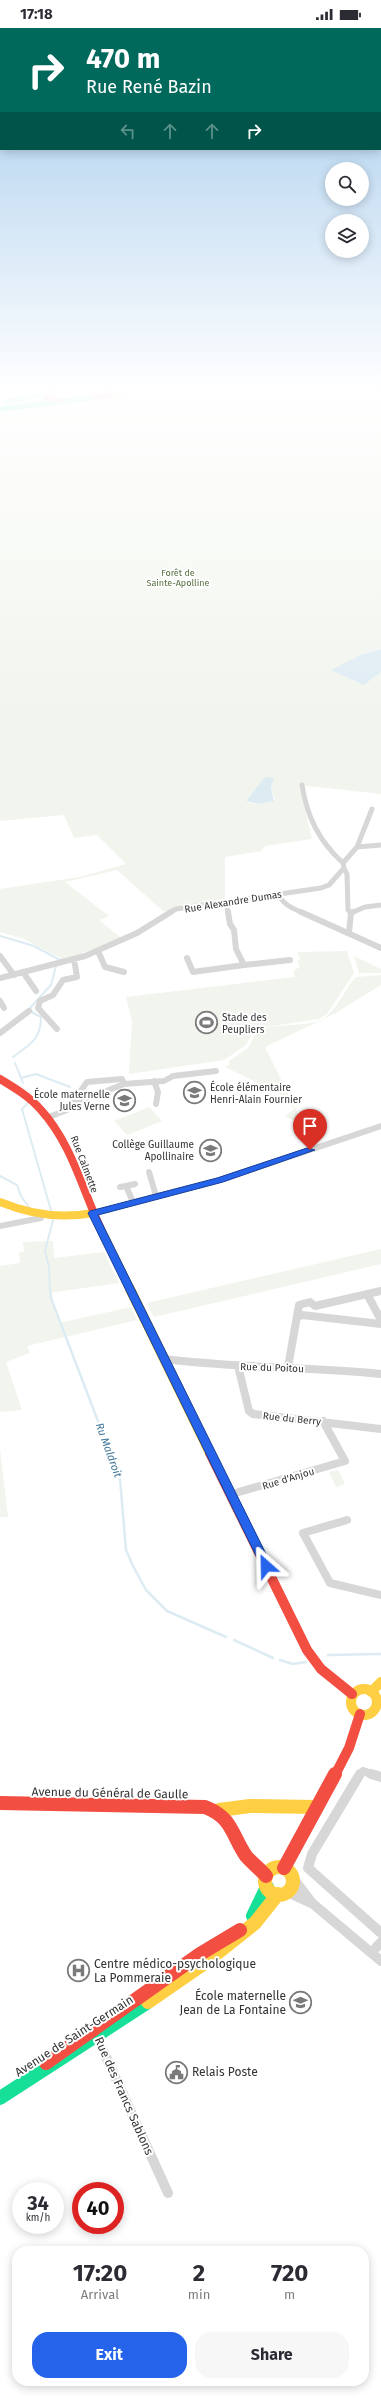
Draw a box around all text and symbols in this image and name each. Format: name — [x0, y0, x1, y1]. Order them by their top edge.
text: 17:18 — [20, 5, 53, 23]
text: 470 m — [86, 42, 161, 75]
icon: right — [20, 44, 72, 96]
text: Rue René Bazin — [86, 76, 212, 98]
icon: left — [117, 120, 139, 142]
icon: ahead — [159, 120, 181, 142]
icon: ahead — [201, 120, 223, 142]
icon: right — [243, 120, 265, 142]
map controls — [325, 162, 369, 258]
button: search — [325, 162, 369, 206]
button: layers — [325, 214, 369, 258]
park label: Forêt de Sainte-Apolline — [147, 568, 210, 588]
street label: Rue Alexandre Dumas — [184, 888, 283, 916]
sports icon: Stade des Peupliers — [194, 1010, 220, 1036]
place label: Stade des Peupliers — [222, 1012, 267, 1036]
school or university icon: École élémentaire Henri-Alain Fournier — [181, 1080, 207, 1106]
place label: École élémentaire Henri-Alain Fournier — [210, 1080, 302, 1106]
place label: École maternelle Jules Verne — [34, 1087, 110, 1113]
school or university icon: École maternelle Jules Verne — [112, 1087, 138, 1113]
pin — [293, 1109, 327, 1150]
icon: arrive — [299, 1115, 321, 1137]
street label: Rue Calmette — [68, 1134, 100, 1195]
school or university icon: Collège Guillaume Apollinaire — [197, 1137, 223, 1163]
place label: Collège Guillaume Apollinaire — [112, 1139, 194, 1163]
street label: Rue du Poitou — [240, 1361, 304, 1375]
street label: Rue du Berry — [262, 1410, 322, 1428]
water label: Ru Maldroit — [93, 1421, 124, 1479]
street label: Rue d'Anjou — [261, 1465, 316, 1493]
position arrow — [245, 1545, 287, 1587]
street label: Avenue du Général de Gaulle — [31, 1785, 189, 1801]
place label: Centre médico-psychologique La Pommeraie — [94, 1957, 256, 1985]
hospital icon: Centre médico-psychologique La Pommeraie — [66, 1958, 92, 1984]
place label: École maternelle Jean de La Fontaine — [179, 1988, 286, 2017]
school or university icon: École maternelle Jean de La Fontaine — [288, 1990, 314, 2016]
street label: Avenue de Saint-Germain — [12, 1993, 136, 2079]
street label: Rue des Francs Sablons — [92, 2035, 156, 2157]
public building icon: Relais Poste — [163, 2059, 189, 2085]
place label: Relais Poste — [192, 2065, 258, 2079]
speed limit sign: 40 — [72, 2182, 124, 2234]
text: 34 — [27, 2191, 49, 2215]
text: km/h — [26, 2212, 50, 2224]
text: 17:20 — [73, 2259, 127, 2287]
text: 2 — [193, 2259, 205, 2287]
text: 720 — [271, 2259, 308, 2287]
text: Arrival — [81, 2287, 119, 2302]
text: min — [188, 2287, 210, 2302]
text: m — [284, 2287, 295, 2302]
button: Exit — [32, 2332, 187, 2378]
button: Share — [195, 2332, 349, 2378]

